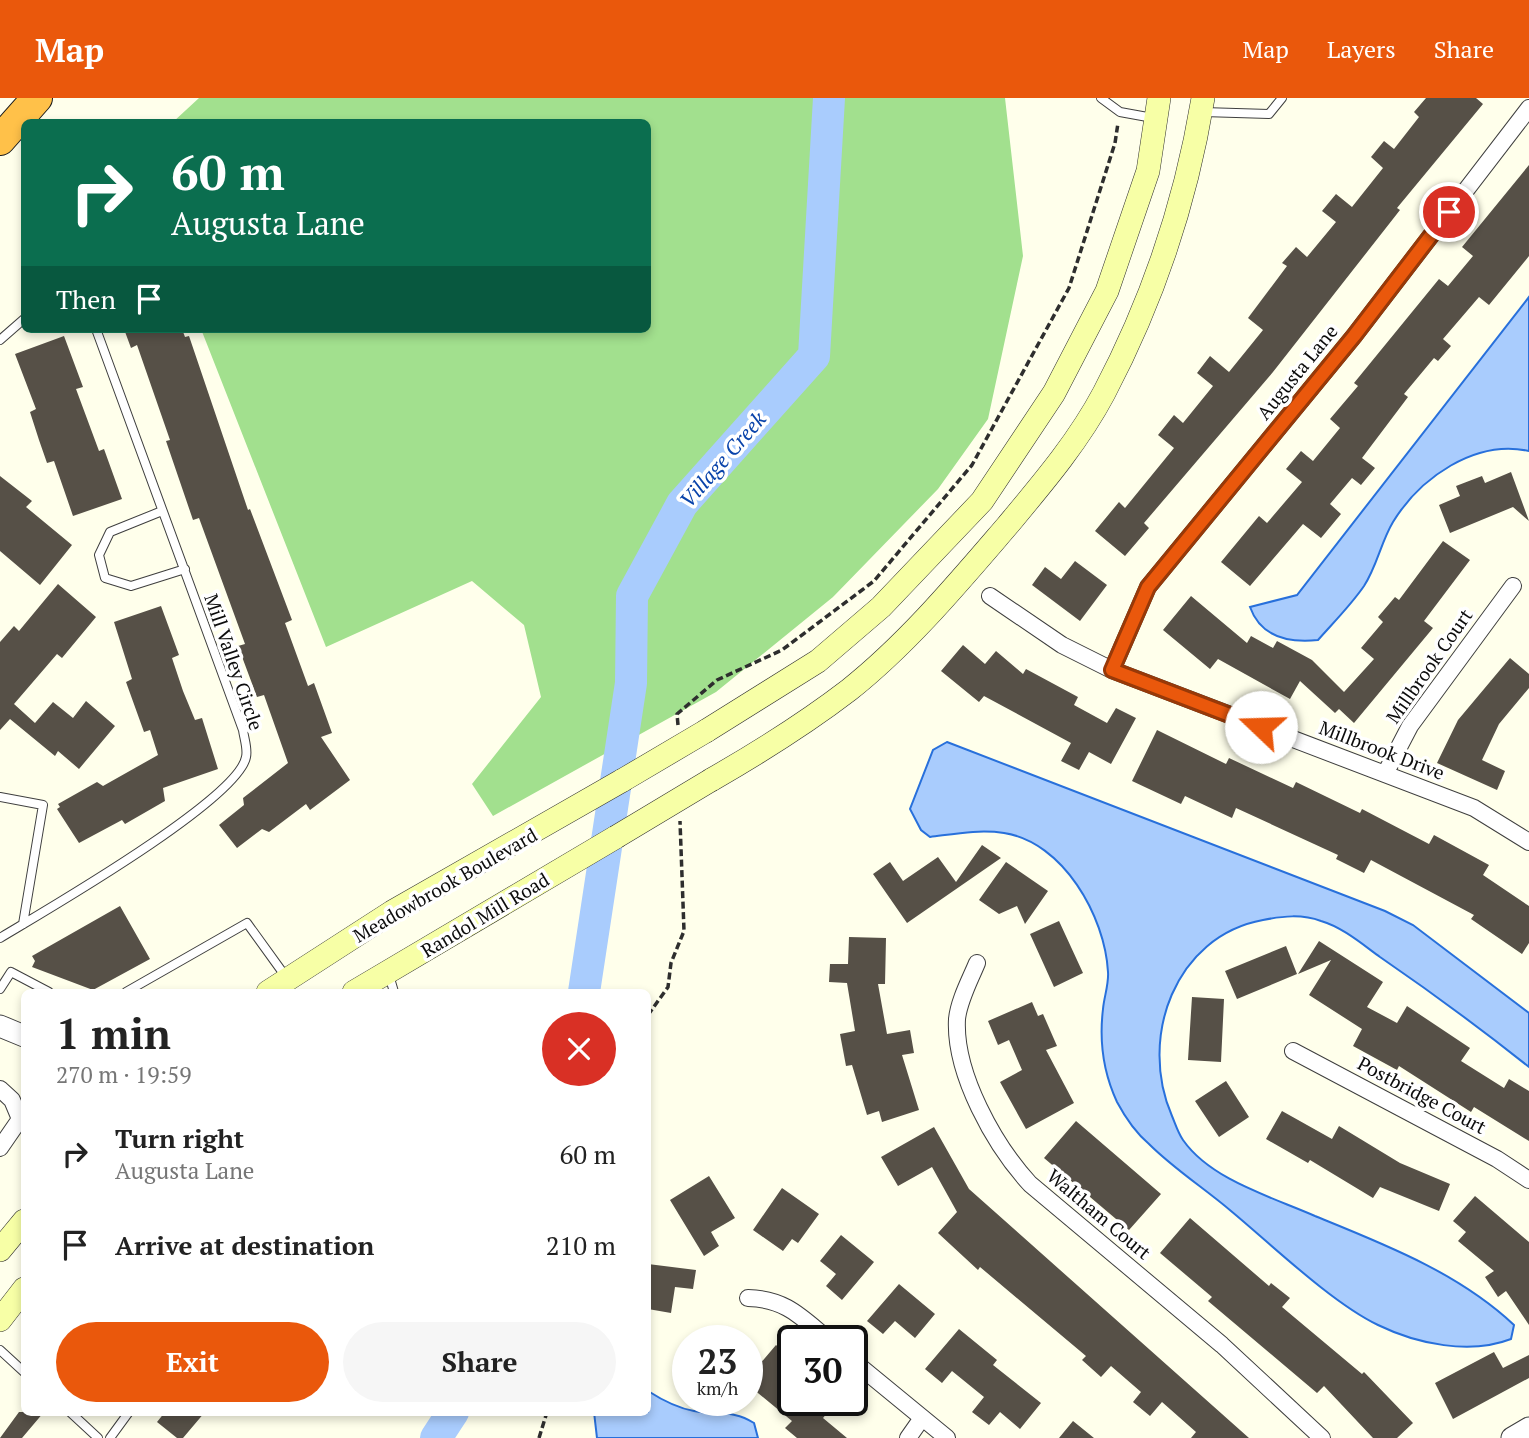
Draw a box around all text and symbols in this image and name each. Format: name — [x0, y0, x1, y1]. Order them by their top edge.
text: Map — [35, 28, 104, 71]
text: Map — [1242, 33, 1289, 65]
text: Layers — [1327, 33, 1396, 65]
text: Share — [1434, 33, 1494, 65]
text: 60 m — [171, 139, 285, 204]
icon: right — [56, 147, 147, 238]
pin — [1419, 182, 1479, 242]
icon: arrive — [1430, 193, 1468, 231]
text: Augusta Lane — [171, 202, 365, 244]
icon: arrive — [130, 280, 168, 318]
text: Then — [56, 282, 116, 316]
street label: Augusta Lane — [1251, 319, 1343, 424]
water label: Village Creek — [673, 405, 772, 513]
street label: Mill Valley Circle — [199, 590, 270, 734]
street label: Millbrook Court — [1380, 604, 1477, 728]
position arrow — [1224, 690, 1298, 764]
street label: Millbrook Drive — [1316, 714, 1448, 785]
street label: Meadowbrook Boulevard — [348, 821, 542, 948]
street label: Randol Mill Road — [416, 866, 554, 963]
text: 1 min — [56, 1005, 171, 1061]
button: close — [542, 1012, 616, 1086]
street label: Postbridge Court — [1354, 1050, 1491, 1139]
text: 270 m · 19:59 — [56, 1059, 191, 1090]
text: Turn right — [115, 1121, 244, 1155]
icon: right — [56, 1135, 94, 1173]
text: 60 m — [560, 1137, 616, 1171]
text: Augusta Lane — [115, 1155, 254, 1186]
street label: Waltham Court — [1042, 1163, 1156, 1264]
icon: arrive — [56, 1226, 94, 1264]
text: Arrive at destination — [115, 1228, 374, 1262]
text: 210 m — [546, 1228, 616, 1262]
button: Exit — [56, 1322, 329, 1402]
button: Share — [343, 1322, 616, 1402]
speed limit sign: 30 — [777, 1325, 868, 1416]
text: 23 — [698, 1338, 737, 1384]
text: km/h — [697, 1376, 738, 1400]

